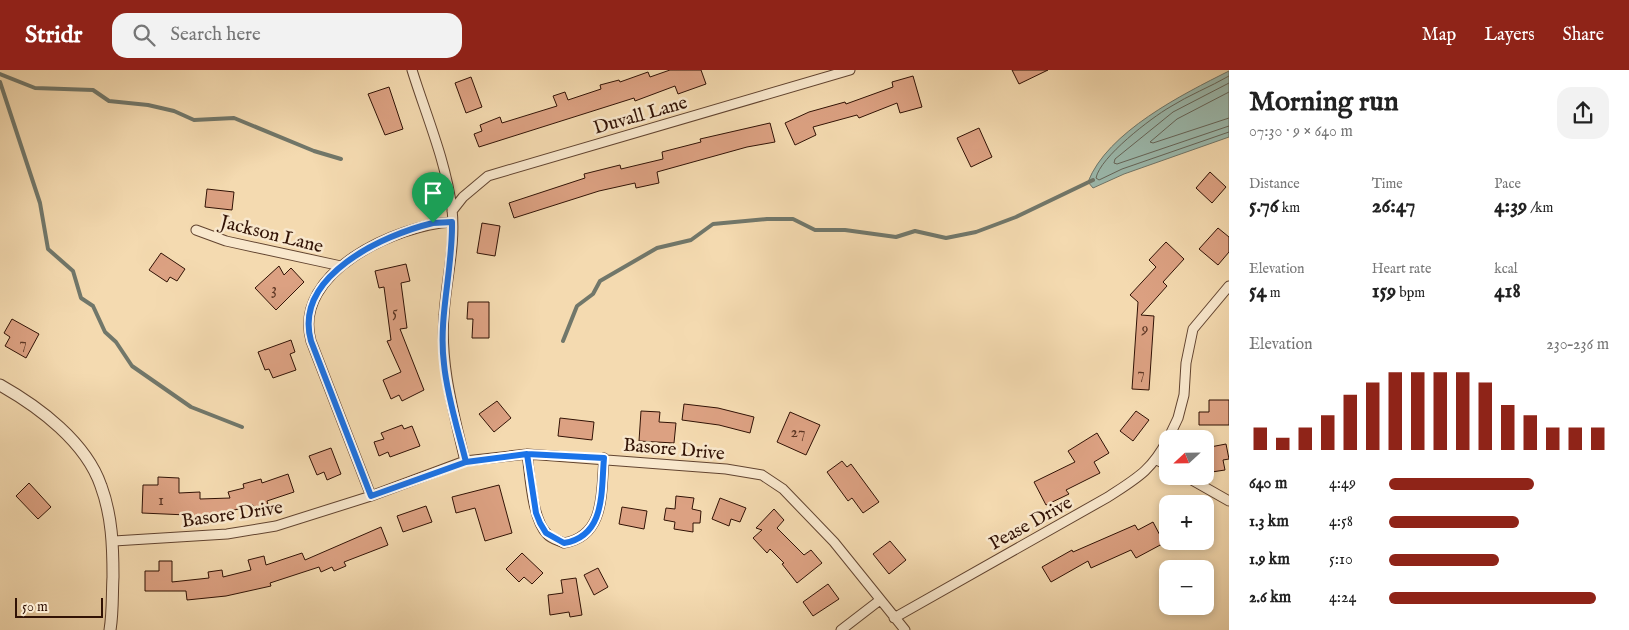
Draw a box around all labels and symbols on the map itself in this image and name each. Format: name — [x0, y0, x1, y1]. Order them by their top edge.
street label: Duvall Lane — [591, 91, 691, 141]
pin — [412, 172, 454, 223]
street label: Jackson Lane — [215, 210, 326, 259]
house number: 3 — [271, 280, 277, 300]
house number: 5 — [392, 303, 398, 323]
house number: 9 — [1141, 320, 1149, 340]
house number: 7 — [19, 334, 27, 354]
house number: 7 — [1137, 364, 1145, 384]
house number: 27 — [791, 423, 805, 443]
north arrow — [1159, 430, 1214, 485]
street label: Basore Drive — [622, 434, 726, 466]
house number: 1 — [158, 491, 164, 511]
street label: Pease Drive — [985, 491, 1077, 556]
street label: Basore Drive — [180, 496, 285, 534]
scale bar — [15, 595, 102, 618]

